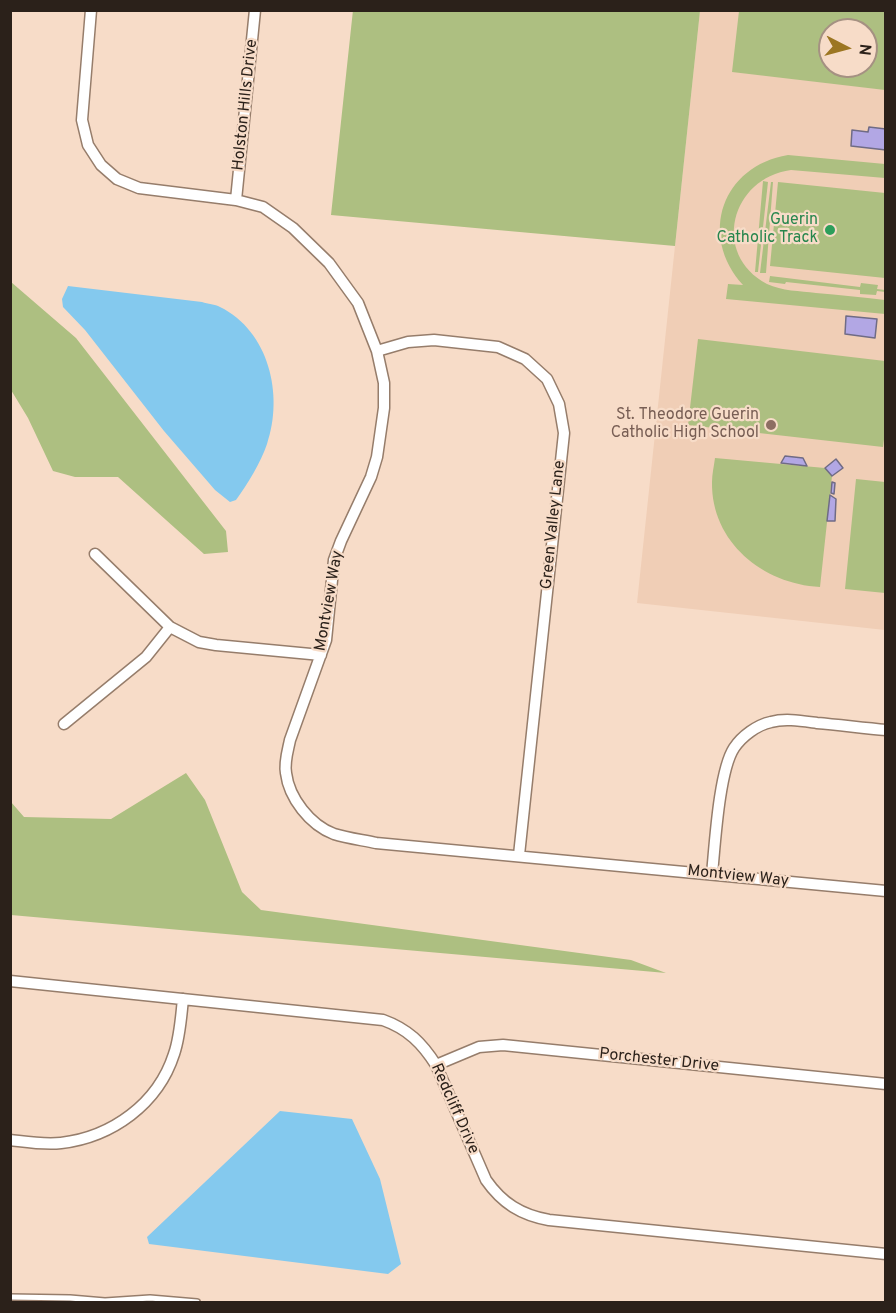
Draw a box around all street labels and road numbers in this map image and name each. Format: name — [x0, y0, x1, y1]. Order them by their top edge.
street label: Holston Hills Drive — [230, 38, 262, 172]
street label: Green Valley Lane — [538, 460, 570, 590]
street label: Montview Way — [312, 549, 348, 653]
street label: Montview Way — [686, 862, 790, 892]
street label: Porchester Drive — [598, 1045, 720, 1077]
street label: Redcliff Drive — [426, 1061, 482, 1157]

